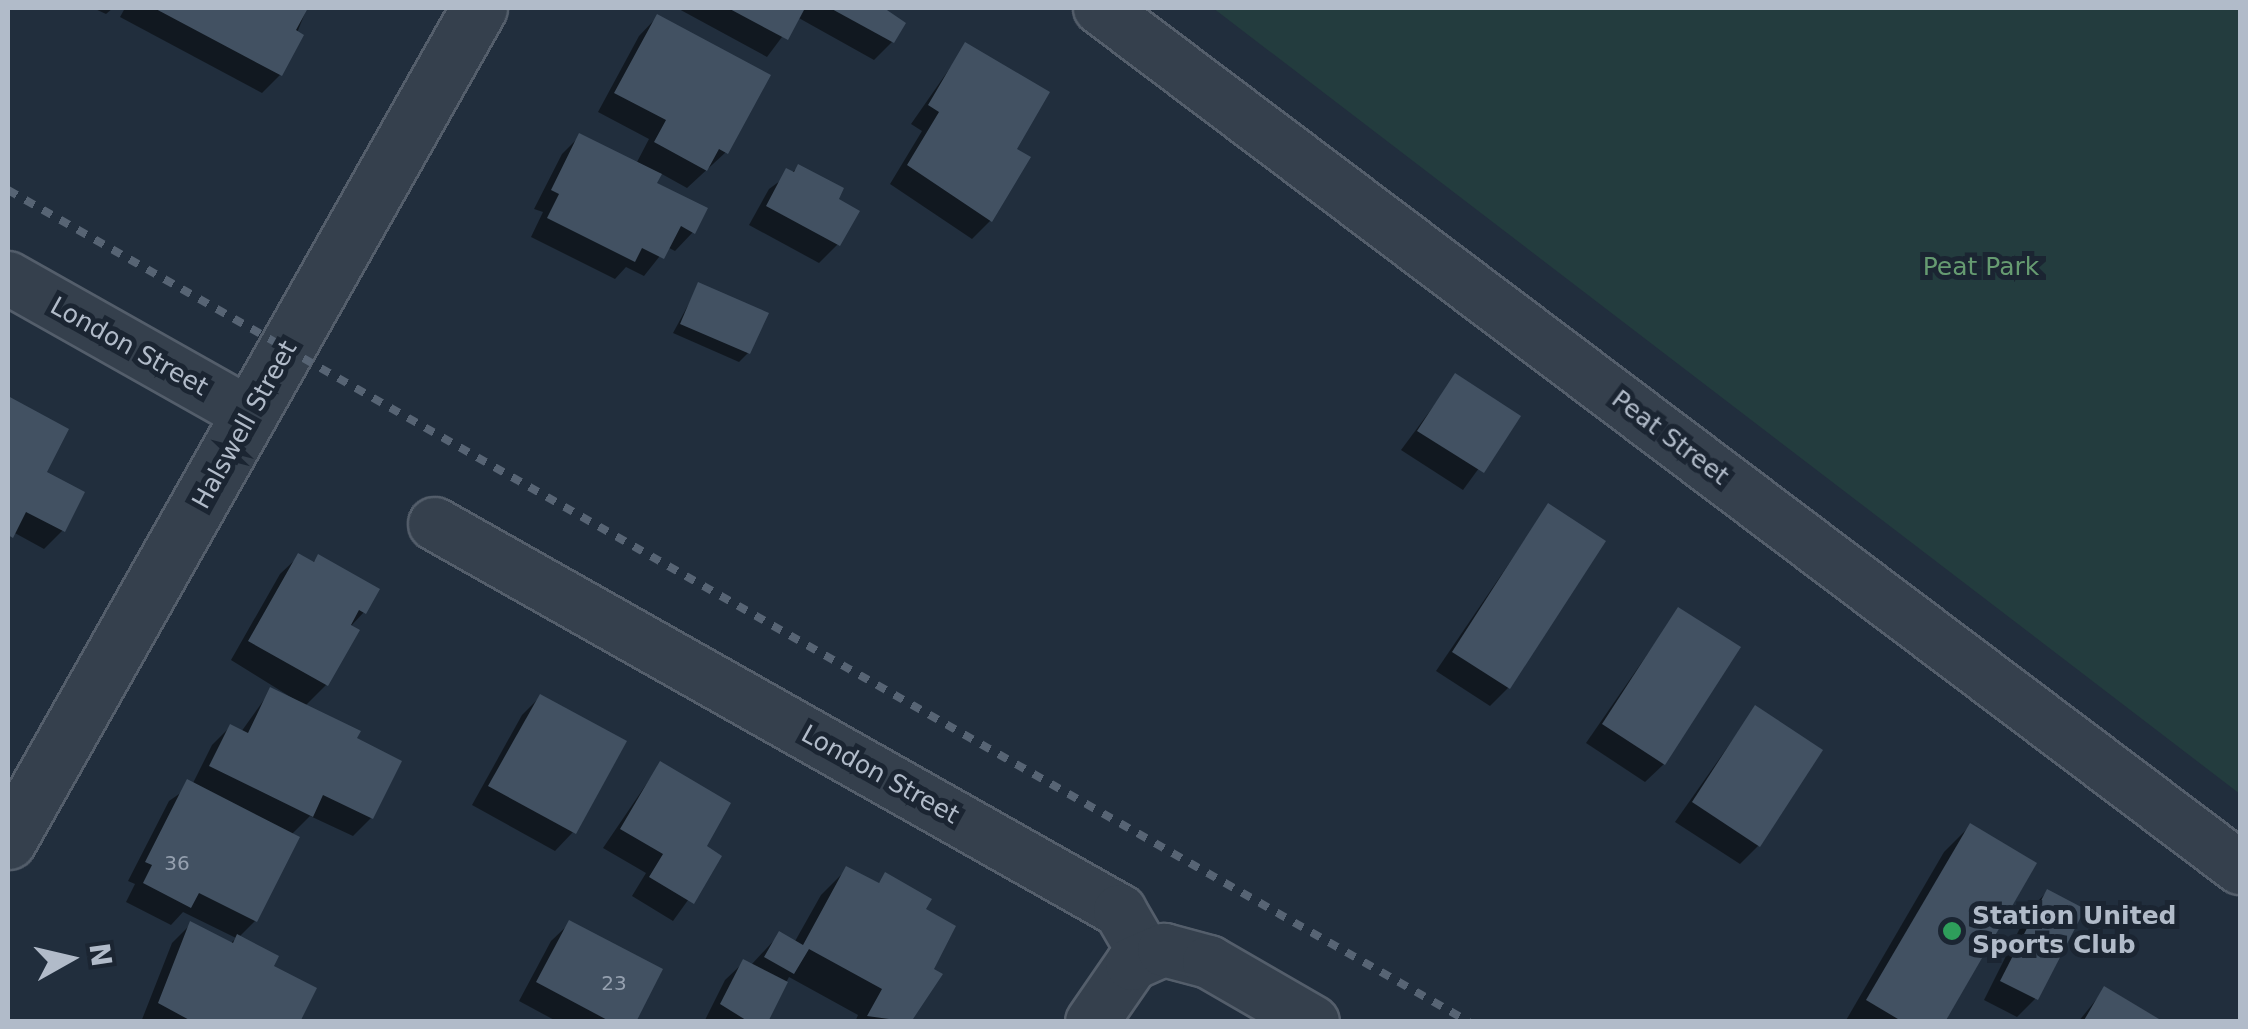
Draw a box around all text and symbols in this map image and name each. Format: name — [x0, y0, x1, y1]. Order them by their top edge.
park label: Peat Park — [1923, 252, 2039, 282]
street label: London Street — [45, 291, 213, 403]
street label: Halswell Street — [186, 336, 304, 514]
street label: Peat Street — [1606, 384, 1734, 492]
street label: London Street — [796, 719, 964, 831]
house number: 36 — [164, 851, 190, 875]
place label: Station United Sports Club — [1972, 902, 2176, 961]
north arrow — [20, 909, 120, 1009]
marker: Station United Sports Club — [1941, 920, 1963, 942]
text: N — [82, 941, 118, 969]
house number: 23 — [601, 971, 627, 995]

